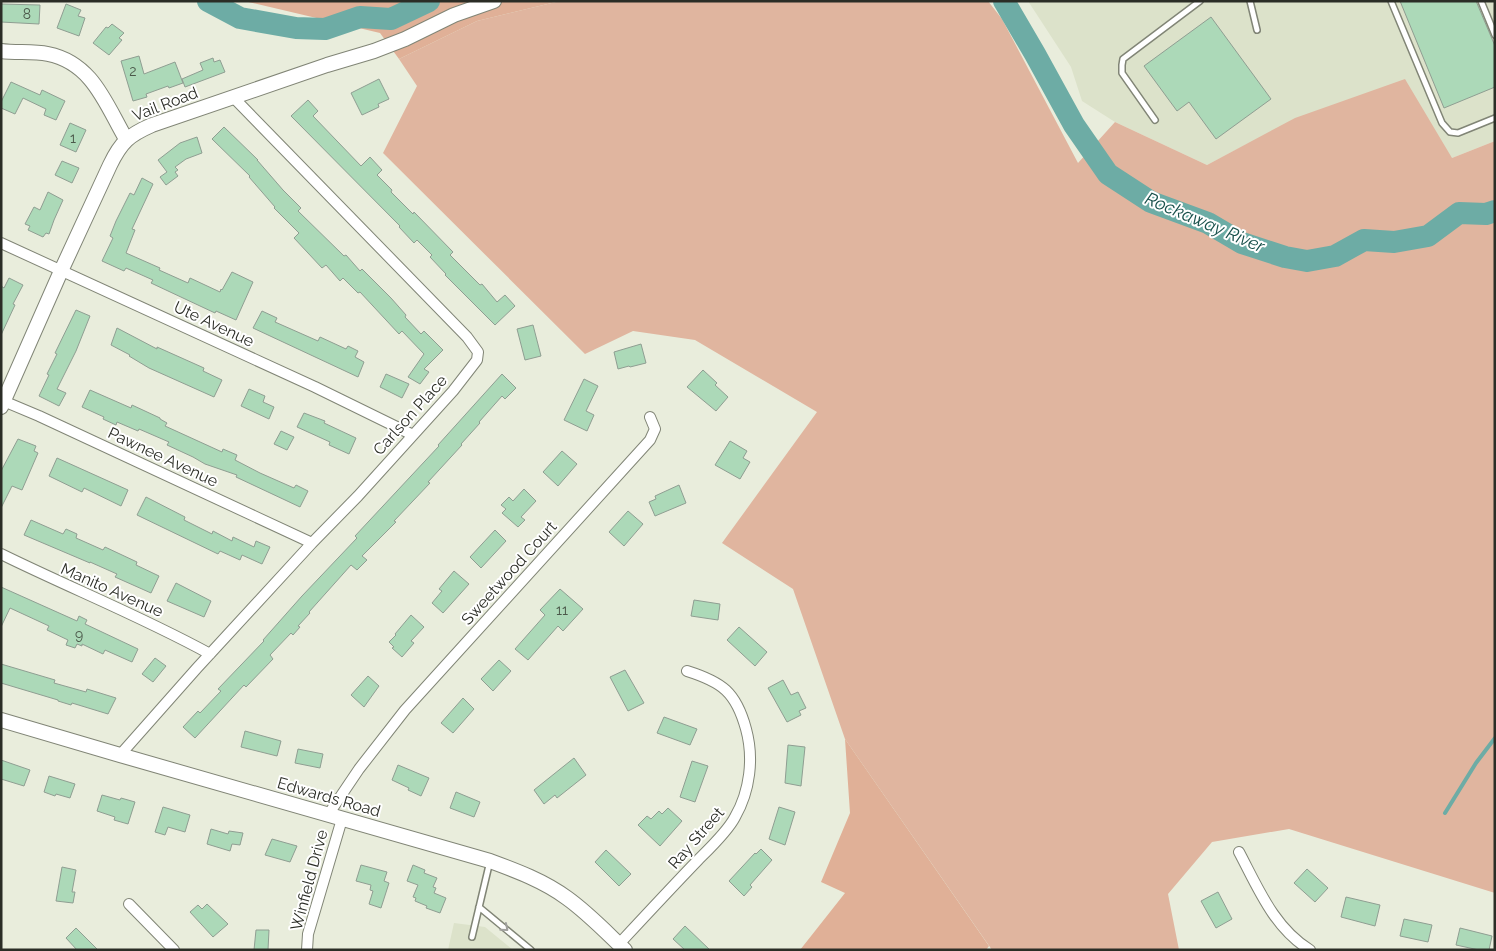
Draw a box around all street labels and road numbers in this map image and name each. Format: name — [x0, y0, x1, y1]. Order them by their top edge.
street label: Vail Road — [130, 83, 200, 125]
street label: Ute Avenue — [171, 297, 257, 351]
street label: Carlson Place — [369, 371, 451, 459]
street label: Pawnee Avenue — [105, 423, 221, 491]
street label: Sweetwood Court — [457, 517, 561, 629]
street label: Manito Avenue — [58, 559, 166, 621]
street label: Edwards Road — [275, 773, 383, 821]
street label: Ray Street — [664, 803, 728, 873]
street label: Winfield Drive — [286, 828, 332, 932]

